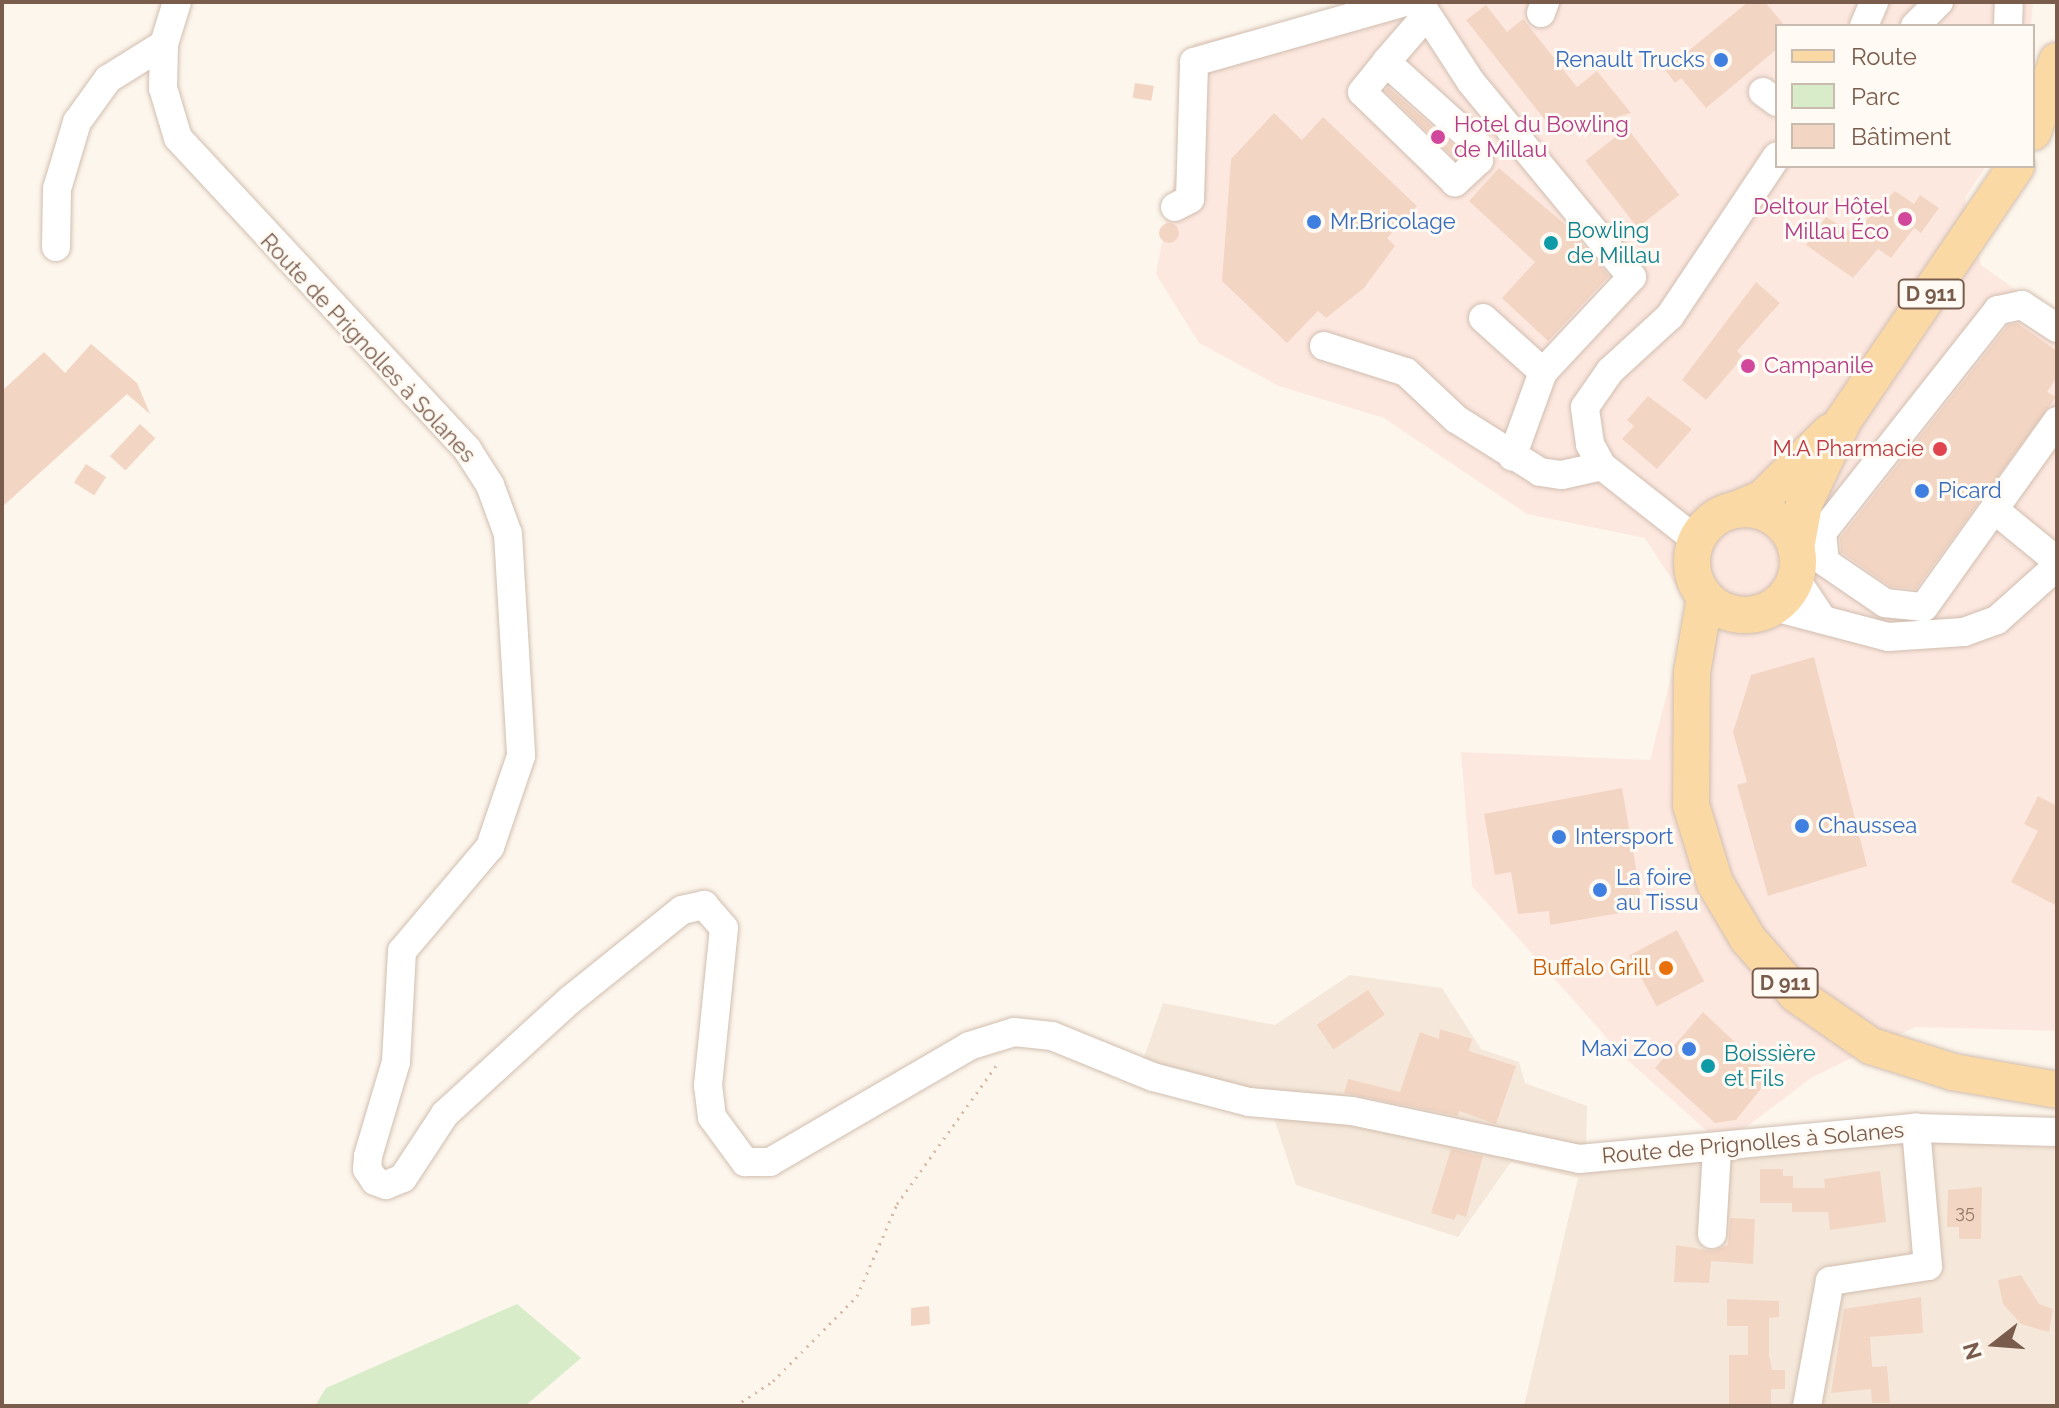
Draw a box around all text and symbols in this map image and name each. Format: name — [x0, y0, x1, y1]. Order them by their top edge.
legend — [1775, 24, 2035, 168]
text: Route — [1851, 42, 1917, 71]
place label: Renault Trucks — [1555, 47, 1705, 73]
marker: Renault Trucks — [1712, 51, 1730, 69]
text: Parc — [1851, 82, 1900, 111]
place label: Hotel du Bowling de Millau — [1454, 111, 1629, 162]
text: Bâtiment — [1851, 122, 1951, 151]
marker: Hotel du Bowling de Millau — [1429, 128, 1447, 146]
place label: Deltour Hôtel Millau Éco — [1753, 193, 1889, 244]
place label: Mr.Bricolage — [1330, 209, 1456, 235]
marker: Deltour Hôtel Millau Éco — [1896, 210, 1914, 228]
marker: Mr.Bricolage — [1305, 213, 1323, 231]
place label: Bowling de Millau — [1567, 217, 1660, 268]
street label: Route de Prignolles à Solanes — [255, 228, 481, 468]
marker: Bowling de Millau — [1542, 234, 1560, 252]
road number: D 911 — [1897, 278, 1965, 310]
place label: Campanile — [1764, 353, 1873, 379]
marker: Campanile — [1739, 357, 1757, 375]
place label: M.A Pharmacie — [1772, 436, 1924, 462]
marker: M.A Pharmacie — [1931, 440, 1949, 458]
place label: Picard — [1938, 478, 2002, 504]
marker: Picard — [1913, 482, 1931, 500]
place label: Chaussea — [1818, 813, 1917, 839]
marker: Chaussea — [1793, 817, 1811, 835]
place label: Intersport — [1575, 824, 1673, 850]
marker: Intersport — [1550, 828, 1568, 846]
place label: La foire au Tissu — [1616, 864, 1699, 916]
marker: La foire au Tissu — [1591, 881, 1609, 899]
place label: Buffalo Grill — [1533, 955, 1650, 981]
marker: Buffalo Grill — [1657, 959, 1675, 977]
road number: D 911 — [1751, 967, 1819, 999]
place label: Maxi Zoo — [1581, 1036, 1673, 1062]
marker: Maxi Zoo — [1680, 1040, 1698, 1058]
place label: Boissière et Fils — [1724, 1040, 1816, 1092]
marker: Boissière et Fils — [1699, 1057, 1717, 1075]
street label: Route de Prignolles à Solanes — [1601, 1117, 1905, 1169]
house number: 35 — [1955, 1201, 1975, 1223]
north arrow — [1955, 1304, 2035, 1384]
text: N — [1957, 1339, 1987, 1363]

